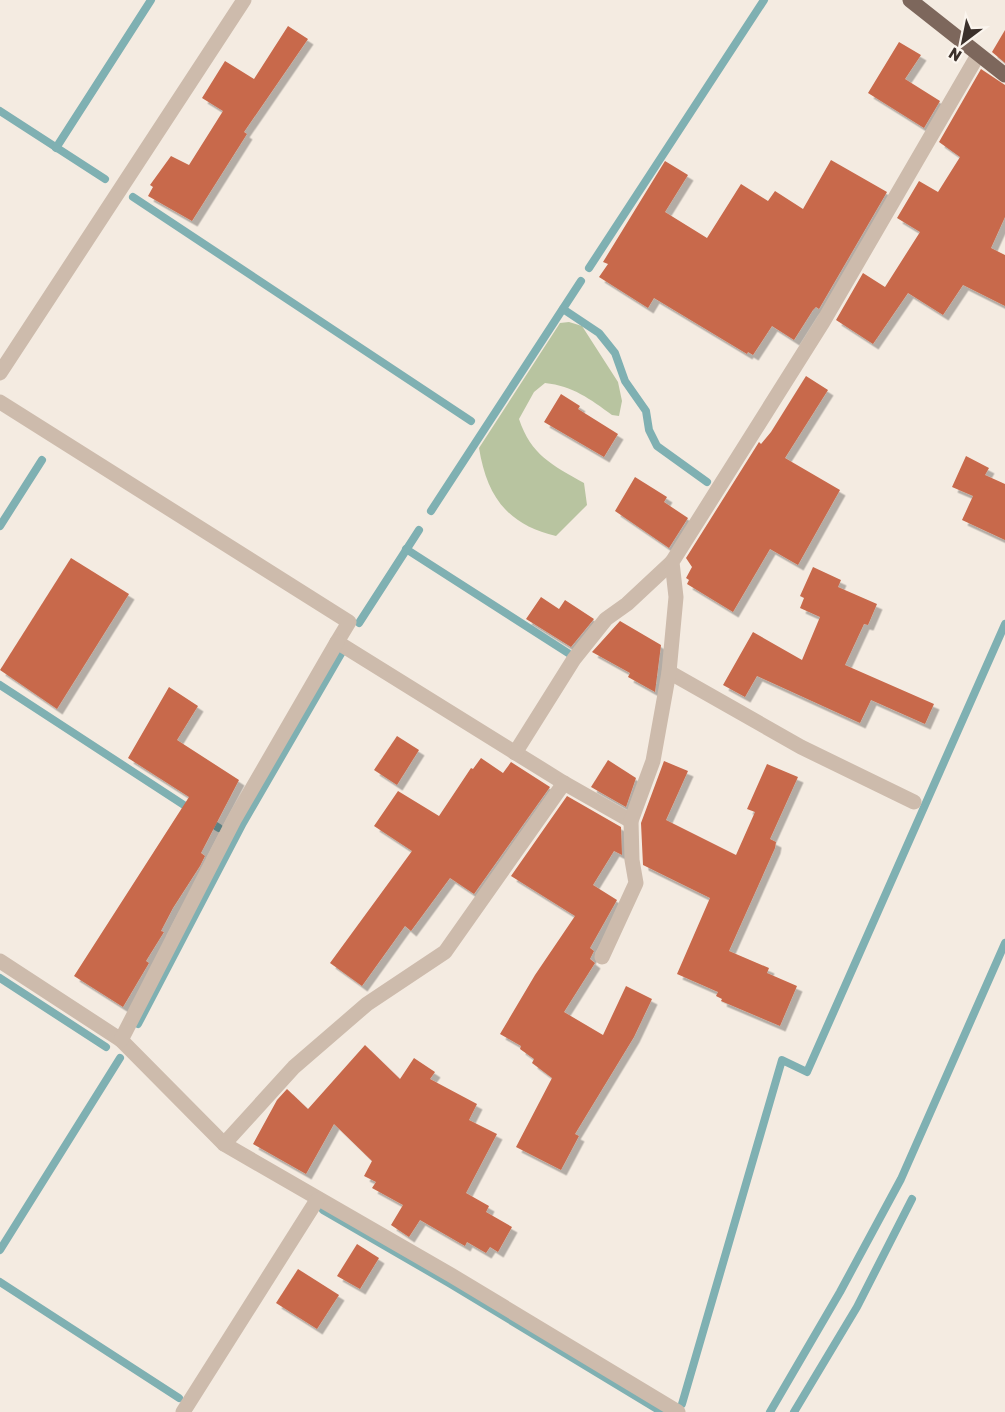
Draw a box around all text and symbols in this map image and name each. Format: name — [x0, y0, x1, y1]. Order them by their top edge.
north arrow — [933, 12, 993, 72]
text: N — [945, 43, 965, 65]

